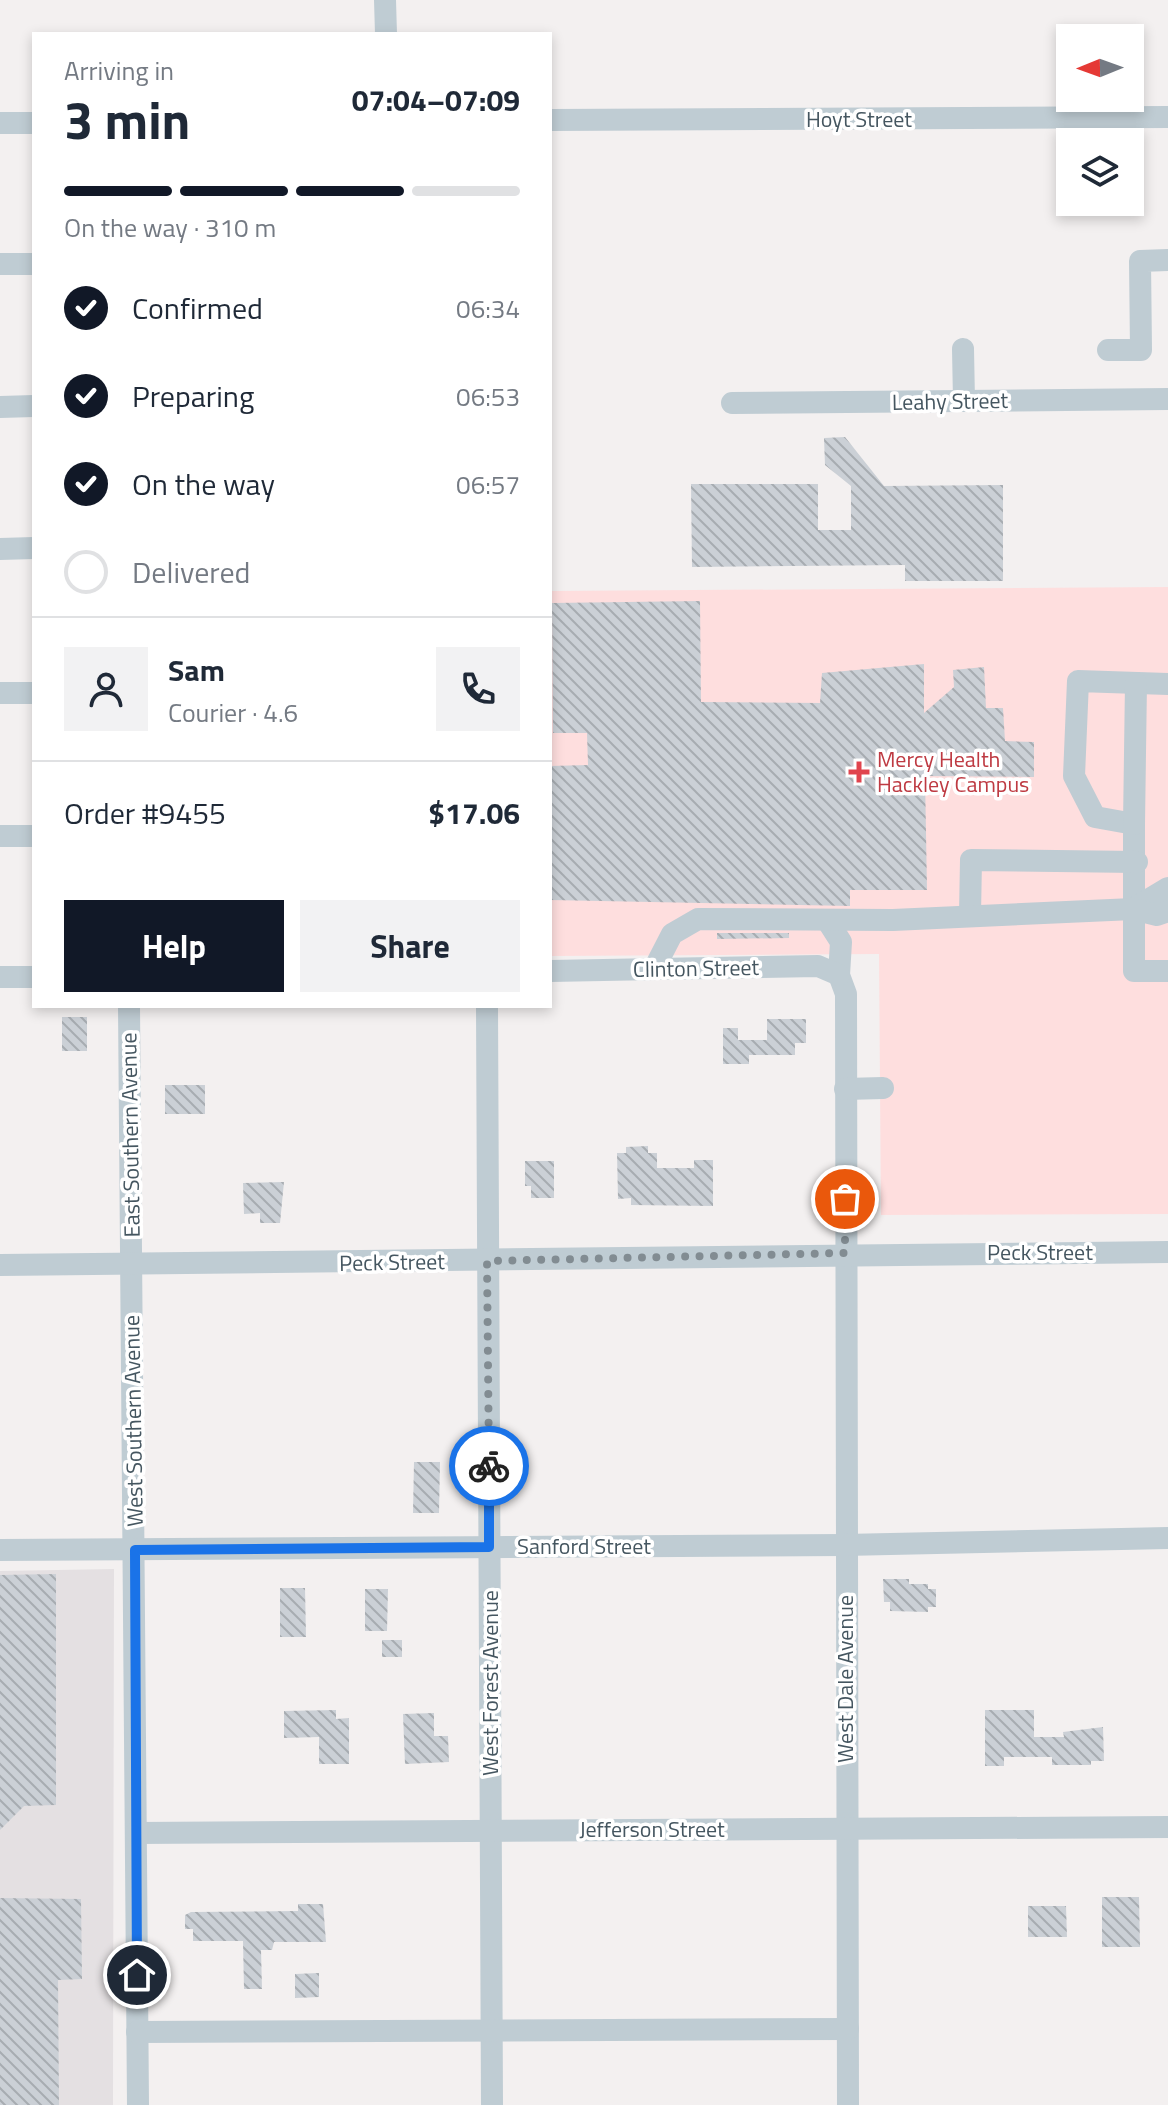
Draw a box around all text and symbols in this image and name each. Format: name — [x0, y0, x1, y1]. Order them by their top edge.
north arrow — [1056, 24, 1144, 112]
map controls — [1056, 24, 1144, 216]
text: Arriving in — [64, 51, 174, 90]
text: 07:04–07:09 — [352, 77, 520, 123]
text: 3 min — [64, 80, 190, 159]
street label: Hoyt Street — [806, 102, 912, 136]
button: layers — [1056, 128, 1144, 216]
text: On the way · 310 m — [64, 208, 276, 247]
text: Confirmed — [132, 285, 263, 331]
icon: check — [64, 286, 108, 330]
text: 06:34 — [456, 289, 520, 328]
text: Preparing — [132, 373, 254, 419]
icon: check — [64, 374, 108, 418]
text: 06:53 — [456, 377, 520, 416]
street label: Leahy Street — [891, 383, 1009, 419]
text: On the way — [132, 461, 275, 507]
icon: check — [64, 462, 108, 506]
text: 06:57 — [456, 465, 520, 504]
text: Delivered — [132, 549, 250, 595]
button: person — [64, 647, 148, 731]
text: Sam — [168, 647, 225, 693]
button: phone — [436, 647, 520, 731]
text: Courier · 4.6 — [168, 693, 298, 732]
place label: Mercy Health Hackley Campus — [877, 742, 1029, 801]
marker: Mercy Health Hackley Campus — [848, 761, 870, 783]
text: Order #9455 — [64, 790, 226, 836]
text: $17.06 — [428, 790, 520, 836]
button: Help — [64, 900, 284, 992]
button: Share — [300, 900, 520, 992]
street label: Clinton Street — [633, 950, 760, 986]
street label: East Southern Avenue — [111, 1032, 149, 1238]
pin — [811, 1165, 879, 1233]
icon: bag — [823, 1177, 867, 1221]
street label: Peck Street — [987, 1235, 1093, 1269]
street label: Peck Street — [339, 1244, 445, 1280]
street label: West Southern Avenue — [114, 1315, 152, 1527]
courier — [449, 1426, 529, 1506]
icon: bike — [467, 1444, 511, 1488]
street label: Sanford Street — [517, 1529, 651, 1563]
street label: West Forest Avenue — [473, 1590, 507, 1776]
street label: West Dale Avenue — [828, 1595, 862, 1763]
street label: Jefferson Street — [579, 1812, 725, 1846]
pin — [103, 1941, 171, 2009]
icon: home — [115, 1953, 159, 1997]

